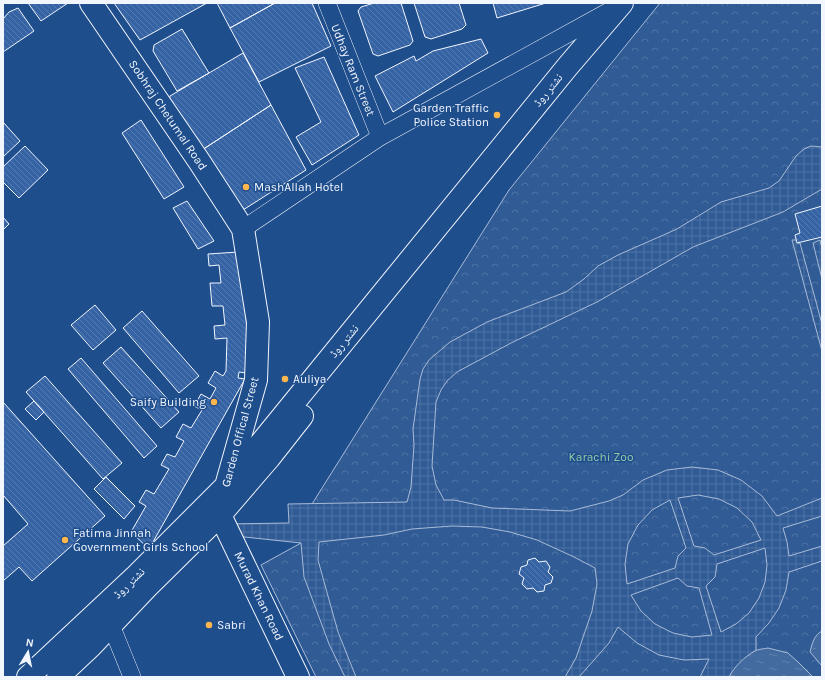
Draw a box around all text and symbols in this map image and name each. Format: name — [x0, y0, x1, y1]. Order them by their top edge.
street label: Udhay Ram Street — [328, 22, 378, 119]
street label: Sobhraj Chetumal Road — [126, 57, 210, 173]
street label: نشتر روڈ — [530, 71, 566, 109]
place label: Garden Traffic Police Station — [413, 101, 489, 129]
marker: Garden Traffic Police Station — [492, 110, 502, 120]
place label: MashAllah Hotel — [254, 180, 343, 194]
marker: MashAllah Hotel — [241, 182, 251, 192]
street label: نشتر روڈ — [326, 322, 362, 360]
place label: Auliya — [293, 372, 326, 386]
marker: Auliya — [280, 374, 290, 384]
street label: Garden Offical Street — [219, 375, 262, 489]
place label: Saify Building — [130, 395, 206, 409]
marker: Saify Building — [209, 397, 219, 407]
park label: Karachi Zoo — [569, 450, 633, 464]
place label: Fatima Jinnah Government Girls School — [73, 526, 208, 554]
marker: Fatima Jinnah Government Girls School — [60, 535, 70, 545]
street label: Murad Khan Road — [231, 549, 287, 643]
street label: نشتر روڈ — [110, 565, 148, 601]
place label: Sabri — [217, 618, 246, 632]
marker: Sabri — [204, 620, 214, 630]
north arrow — [8, 632, 48, 672]
text: N — [25, 636, 35, 650]

